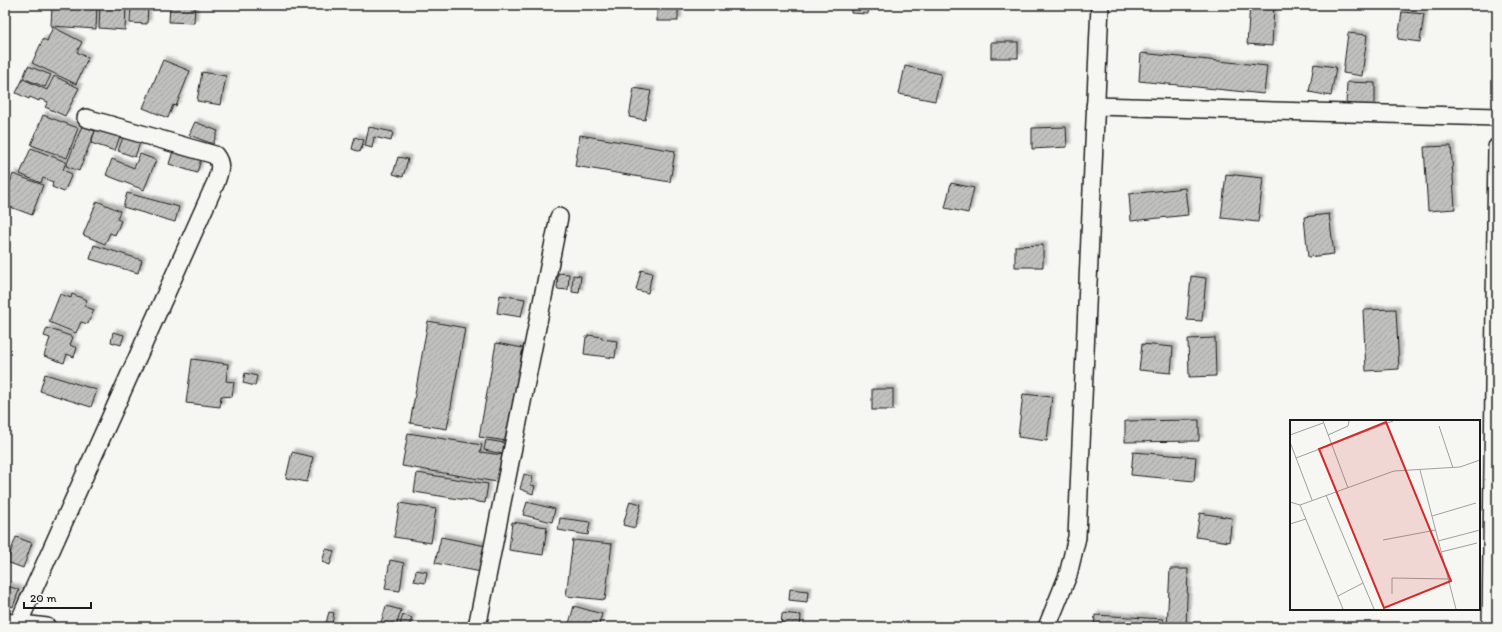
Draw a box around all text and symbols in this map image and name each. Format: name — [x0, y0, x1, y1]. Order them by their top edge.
inset map — [1290, 420, 1480, 610]
scale bar — [24, 584, 91, 610]
text: 20 m — [30, 591, 57, 605]

